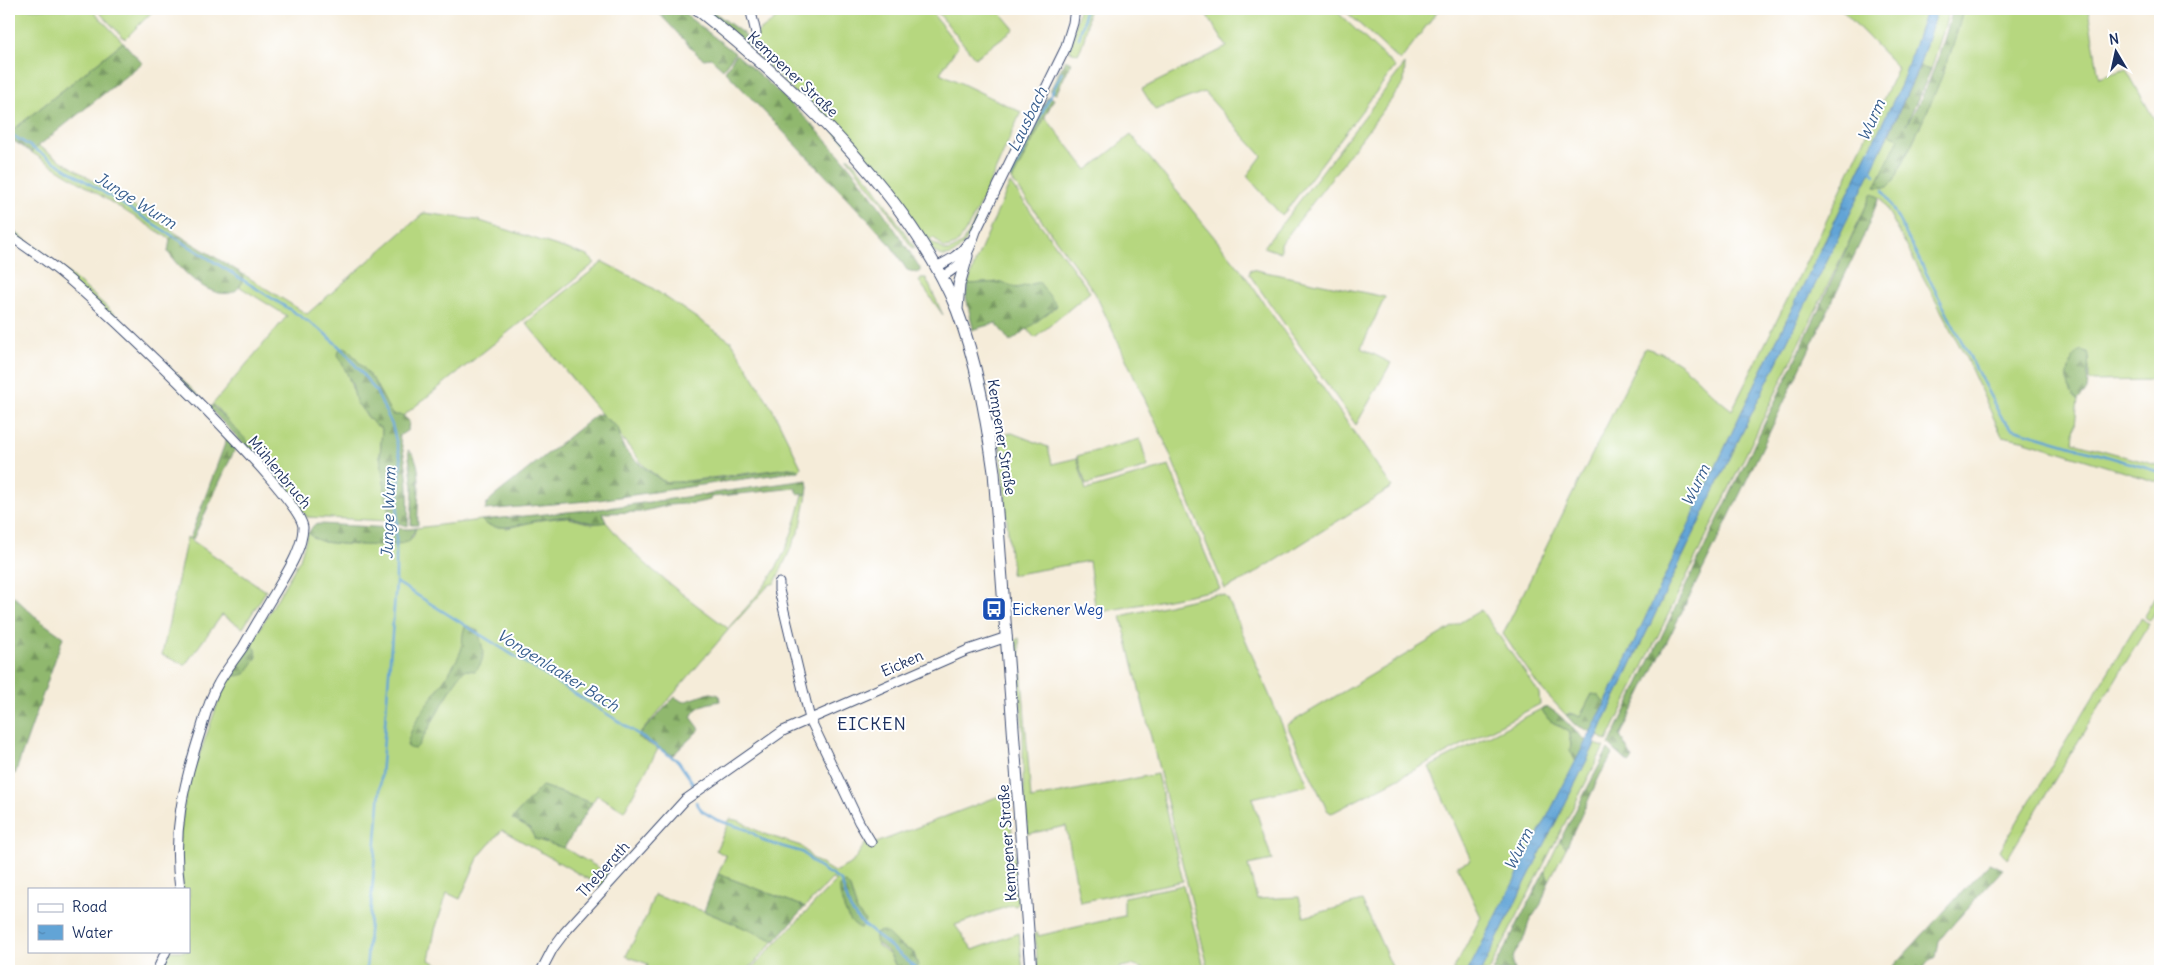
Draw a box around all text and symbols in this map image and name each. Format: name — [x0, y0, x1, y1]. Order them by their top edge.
street label: Kempener Straße — [744, 27, 842, 121]
north arrow — [2092, 28, 2142, 78]
text: N — [2108, 30, 2120, 49]
water label: Lausbach — [1003, 83, 1052, 155]
water label: Wurm — [1853, 95, 1889, 144]
water label: Junge Wurm — [92, 167, 181, 233]
street label: Kempener Straße — [983, 378, 1021, 496]
street label: Mühlenbruch — [244, 432, 316, 512]
water label: Wurm — [1676, 460, 1714, 509]
water label: Junge Wurm — [376, 466, 400, 559]
bus stop icon: Eickener Weg — [981, 596, 1007, 622]
place label: Eickener Weg — [1012, 600, 1103, 619]
water label: Vongenlaaker Bach — [493, 624, 623, 716]
street label: Eicken — [878, 645, 926, 681]
district label: EICKEN — [837, 712, 907, 735]
street label: Kempener Straße — [993, 784, 1021, 902]
water label: Wurm — [1499, 824, 1537, 873]
street label: Theberath — [573, 837, 633, 901]
legend — [28, 888, 190, 952]
text: Road — [72, 897, 107, 916]
text: Water — [72, 923, 113, 942]

